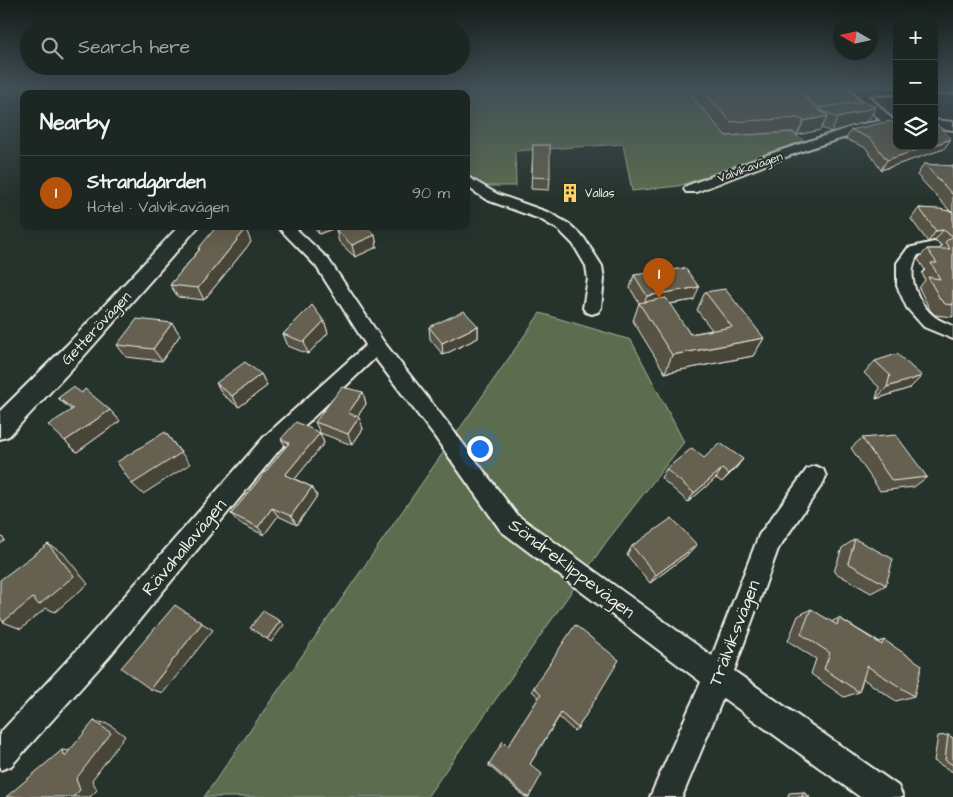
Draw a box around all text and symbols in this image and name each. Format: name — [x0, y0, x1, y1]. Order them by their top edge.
north arrow — [833, 15, 878, 60]
map controls — [893, 15, 938, 150]
button: + — [893, 15, 938, 60]
search box — [20, 20, 470, 75]
icon: search — [38, 34, 66, 62]
text: Search here — [78, 34, 190, 61]
button: − — [893, 60, 938, 105]
button: layers — [893, 105, 938, 150]
text: Nearby — [40, 108, 110, 137]
street label: Valvikavägen — [715, 148, 785, 188]
text: Strandgården — [87, 169, 206, 196]
text: 1 — [55, 182, 57, 204]
text: 90 m — [412, 182, 450, 204]
building icon: Vallas — [559, 182, 581, 204]
place label: Vallas — [585, 185, 615, 202]
text: Hotel · Valvikavägen — [87, 196, 229, 218]
pin: 1 — [643, 258, 675, 299]
street label: Getterövägen — [57, 286, 137, 371]
your location — [467, 436, 493, 462]
street label: Rävahallavägen — [136, 493, 233, 602]
street label: Söndreklippevägen — [503, 513, 640, 625]
street label: Trälviksvägen — [703, 577, 767, 690]

